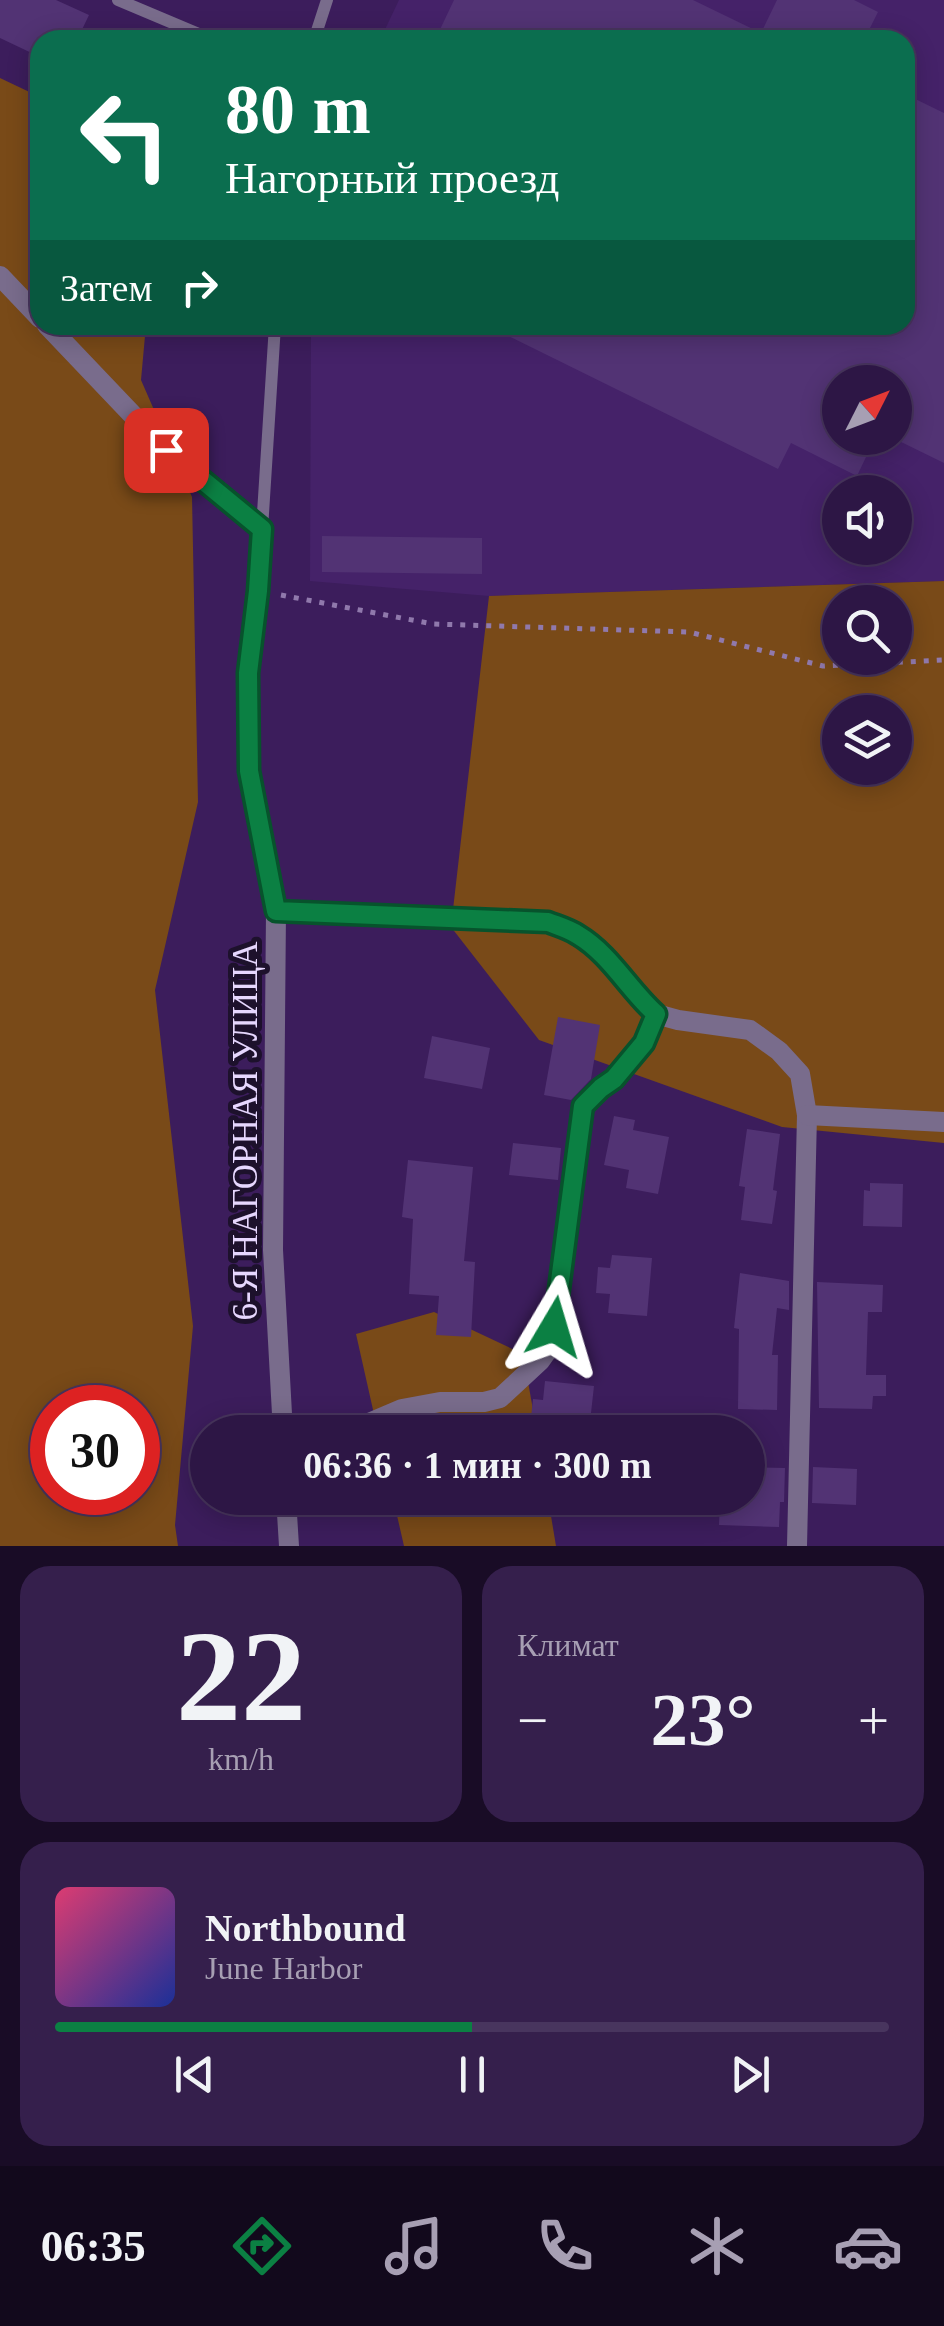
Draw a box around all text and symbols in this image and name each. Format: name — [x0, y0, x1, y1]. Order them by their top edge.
icon: left — [60, 70, 190, 200]
text: 80 m — [225, 71, 371, 148]
text: Нагорный проезд — [225, 153, 559, 203]
icon: right — [172, 260, 227, 315]
text: Затем — [60, 267, 152, 309]
north arrow — [822, 365, 912, 455]
map controls — [822, 365, 912, 785]
pin — [124, 408, 209, 493]
icon: arrive — [139, 423, 194, 478]
button: sound — [822, 475, 912, 565]
button: search — [822, 585, 912, 675]
button: layers — [822, 695, 912, 785]
street label: 6-Я НАГОРНАЯ УЛИЦА — [226, 941, 265, 1320]
position arrow — [502, 1275, 606, 1379]
speed limit sign: 30 — [30, 1385, 160, 1515]
text: 06:36 · 1 мин · 300 m — [303, 1444, 652, 1486]
text: 22 — [176, 1604, 306, 1748]
text: Климат — [517, 1627, 619, 1663]
text: 23° — [651, 1678, 756, 1761]
text: − — [517, 1690, 548, 1751]
text: + — [858, 1690, 889, 1751]
text: km/h — [208, 1741, 274, 1777]
text: Northbound — [205, 1907, 406, 1949]
text: June Harbor — [205, 1950, 362, 1986]
icon: previous — [167, 2047, 222, 2102]
icon: pause — [445, 2047, 500, 2102]
icon: next — [723, 2047, 778, 2102]
icon: directions — [227, 2211, 297, 2281]
icon: music — [379, 2211, 449, 2281]
icon: phone — [530, 2211, 600, 2281]
icon: climate — [682, 2211, 752, 2281]
icon: car — [833, 2211, 903, 2281]
text: 06:35 — [41, 2221, 146, 2271]

